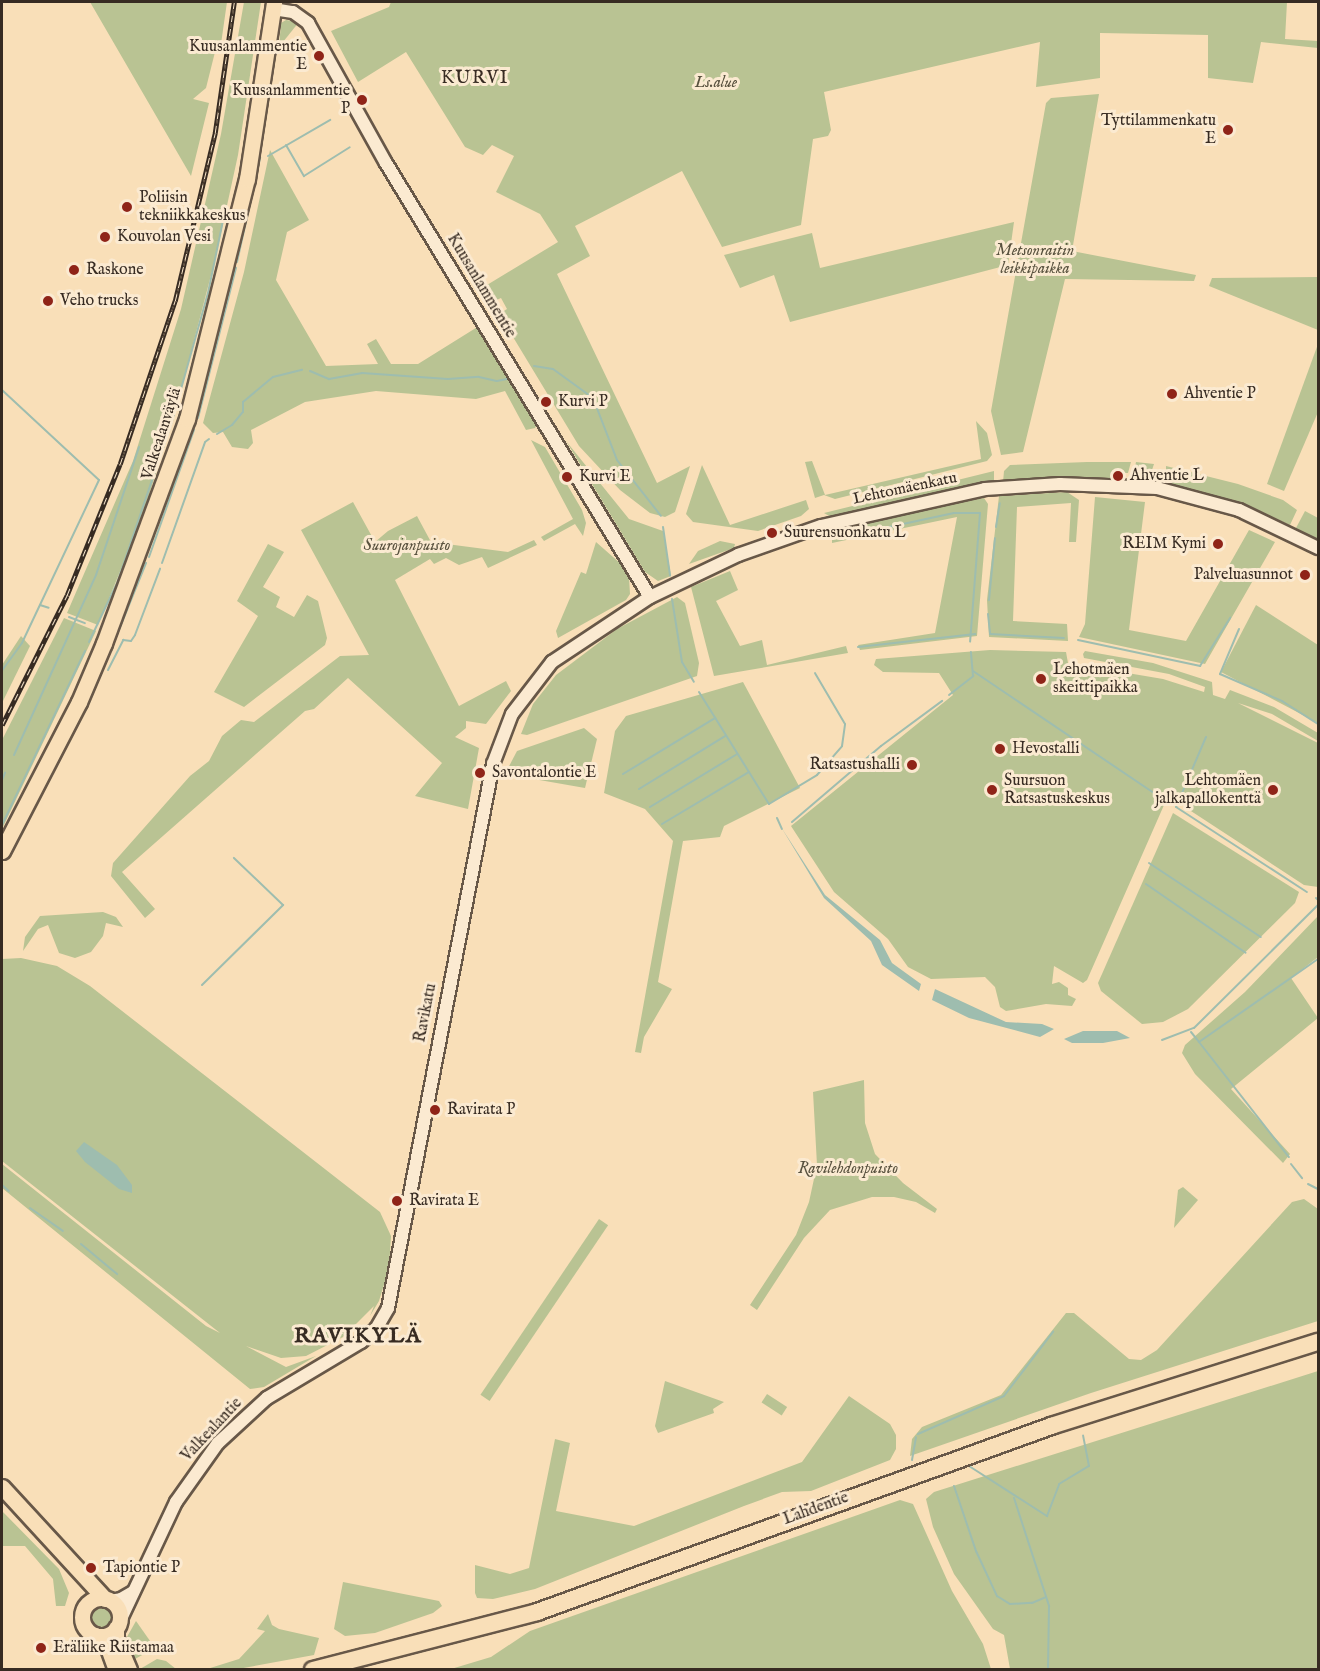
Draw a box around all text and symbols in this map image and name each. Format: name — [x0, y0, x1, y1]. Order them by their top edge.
place label: Kuusanlammentie E — [189, 37, 307, 75]
marker: Kuusanlammentie E — [312, 49, 326, 63]
district label: KURVI — [441, 68, 509, 90]
park label: Ls.alue — [695, 73, 737, 93]
place label: Kuusanlammentie P — [232, 81, 350, 119]
marker: Kuusanlammentie P — [355, 93, 369, 107]
place label: Tyttilammenkatu E — [1101, 111, 1216, 149]
marker: Tyttilammenkatu E — [1221, 123, 1235, 137]
place label: Poliisin tekniikkakeskus — [139, 188, 245, 226]
marker: Poliisin tekniikkakeskus — [120, 200, 134, 214]
place label: Kouvolan Vesi — [117, 227, 211, 247]
marker: Kouvolan Vesi — [98, 230, 112, 244]
street label: Kuusanlammentie — [442, 230, 520, 342]
park label: Metsonraitin leikkipaikka — [996, 241, 1074, 279]
place label: Raskone — [86, 260, 143, 280]
marker: Raskone — [67, 263, 81, 277]
place label: Veho trucks — [60, 291, 138, 311]
marker: Veho trucks — [41, 294, 55, 308]
place label: Ahventie P — [1184, 384, 1256, 404]
street label: Valkealanväylä — [138, 385, 186, 483]
marker: Ahventie P — [1165, 387, 1179, 401]
place label: Kurvi P — [558, 392, 608, 412]
marker: Kurvi P — [539, 395, 553, 409]
place label: Ahventie L — [1130, 466, 1204, 486]
place label: Kurvi E — [579, 467, 631, 487]
street label: Lehtomäenkatu — [851, 469, 959, 509]
marker: Ahventie L — [1111, 469, 1125, 483]
marker: Kurvi E — [560, 470, 574, 484]
place label: Suurensuonkatu L — [784, 523, 906, 543]
marker: Suurensuonkatu L — [765, 526, 779, 540]
place label: REIM Kymi — [1122, 534, 1206, 554]
park label: Suurojanpuisto — [364, 536, 450, 556]
marker: REIM Kymi — [1211, 537, 1225, 551]
place label: Palveluasunnot — [1194, 565, 1293, 585]
marker: Palveluasunnot — [1298, 568, 1312, 582]
place label: Lehotmäen skeittipaikka — [1053, 660, 1138, 698]
marker: Lehotmäen skeittipaikka — [1034, 672, 1048, 686]
place label: Hevostalli — [1012, 739, 1080, 759]
marker: Hevostalli — [993, 742, 1007, 756]
place label: Ratsastushalli — [809, 755, 900, 775]
marker: Ratsastushalli — [905, 758, 919, 772]
place label: Savontalontie E — [492, 763, 596, 783]
marker: Savontalontie E — [473, 766, 487, 780]
place label: Suursuon Ratsastuskeskus — [1004, 771, 1110, 809]
place label: Lehtomäen jalkapallokenttä — [1155, 771, 1261, 809]
marker: Suursuon Ratsastuskeskus — [985, 783, 999, 797]
marker: Lehtomäen jalkapallokenttä — [1266, 783, 1280, 797]
street label: Ravikatu — [411, 982, 441, 1044]
place label: Ravirata P — [447, 1100, 515, 1120]
marker: Ravirata P — [428, 1103, 442, 1117]
park label: Ravilehdonpuisto — [798, 1159, 898, 1179]
place label: Ravirata E — [409, 1191, 479, 1211]
marker: Ravirata E — [390, 1194, 404, 1208]
district label: RAVIKYLÄ — [294, 1324, 422, 1350]
street label: Valkealantie — [178, 1394, 246, 1466]
street label: Lahdentie — [781, 1488, 851, 1530]
place label: Tapiontie P — [103, 1558, 180, 1578]
marker: Tapiontie P — [84, 1561, 98, 1575]
place label: Eräliike Riistamaa — [53, 1638, 174, 1658]
marker: Eräliike Riistamaa — [34, 1641, 48, 1655]

